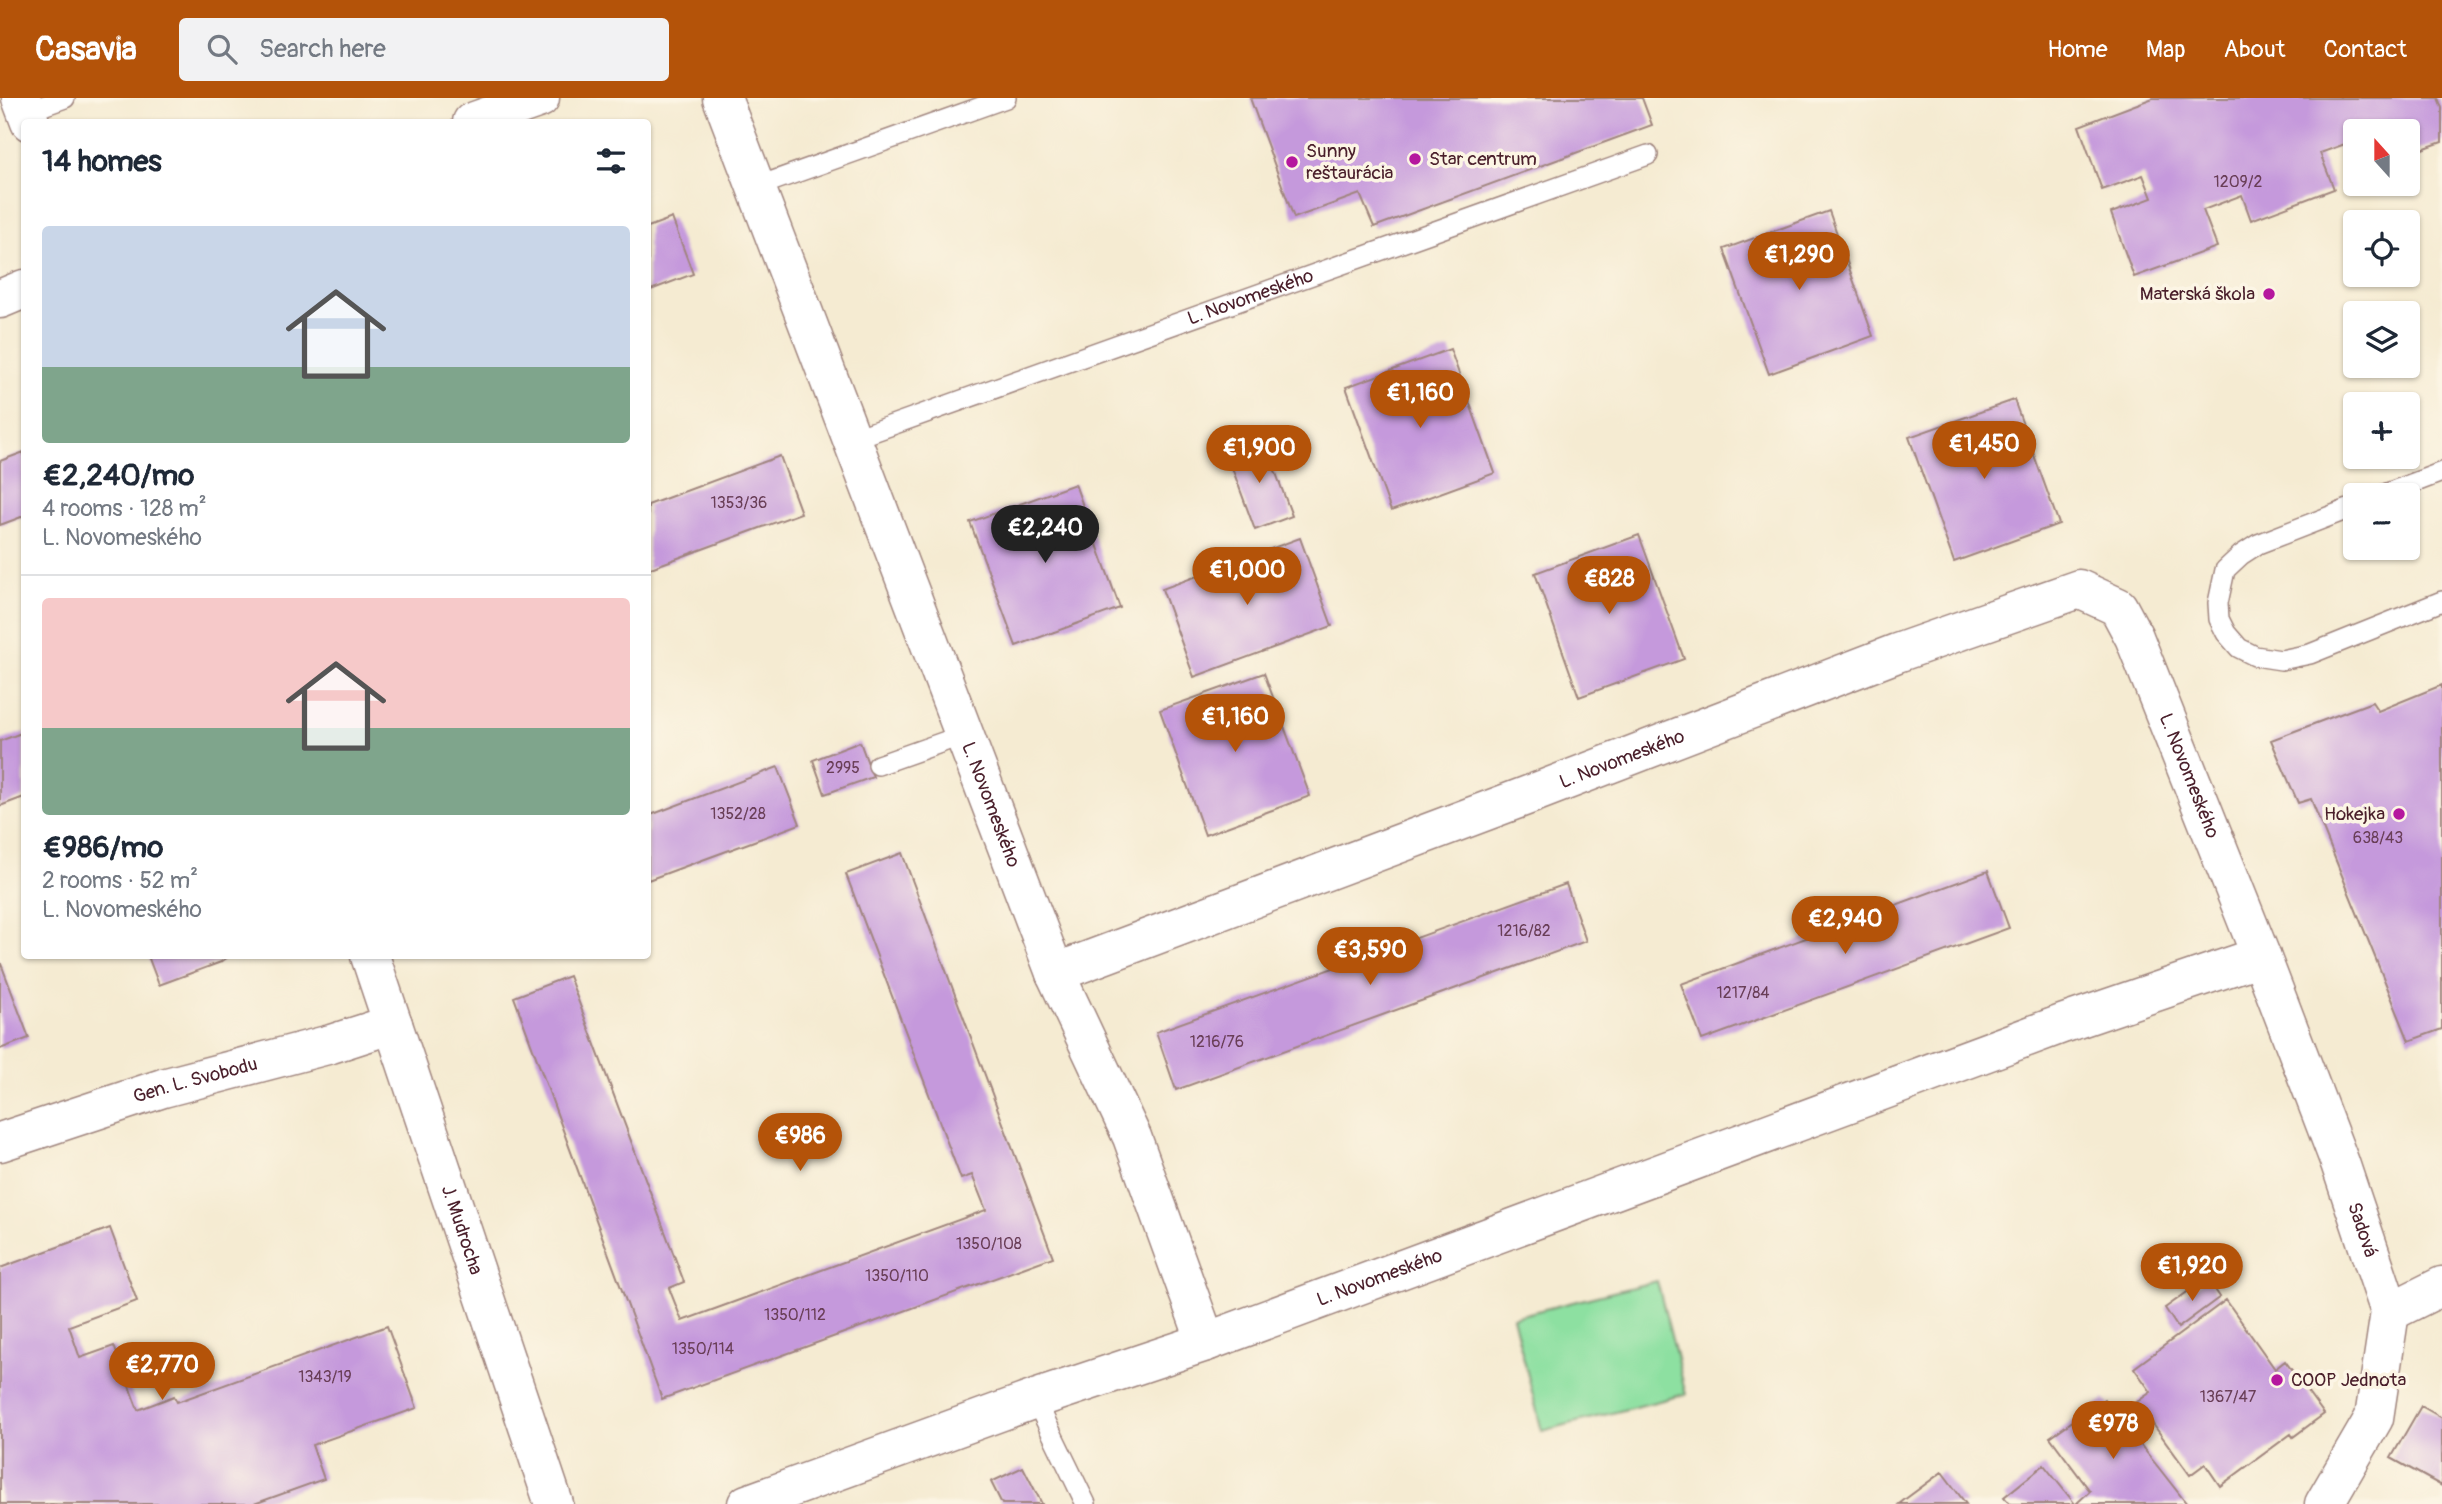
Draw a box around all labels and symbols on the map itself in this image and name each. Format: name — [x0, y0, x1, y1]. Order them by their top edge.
north arrow — [2343, 119, 2420, 196]
place label: Sunny reštaurácia — [1306, 139, 1394, 185]
place label: Star centrum — [1429, 147, 1537, 171]
marker: Star centrum — [1407, 151, 1423, 167]
marker: Sunny reštaurácia — [1284, 154, 1300, 170]
house number: 1209/2 — [2213, 172, 2263, 192]
pin: €1,290 — [1742, 232, 1856, 292]
street label: L. Novomeského — [1184, 263, 1317, 331]
place label: Materská škola — [2140, 282, 2255, 306]
marker: Materská škola — [2261, 286, 2277, 302]
pin: €1,160 — [1363, 370, 1477, 430]
pin: €1,450 — [1927, 422, 2041, 481]
pin: €1,900 — [1202, 426, 1316, 485]
house number: 1353/36 — [711, 493, 767, 513]
pin: €2,240 — [988, 505, 1102, 565]
pin: €1,000 — [1190, 547, 1304, 607]
pin: €828 — [1568, 556, 1650, 616]
pin: €1,160 — [1178, 694, 1292, 754]
street label: L. Novomeského — [2154, 710, 2225, 842]
street label: L. Novomeského — [1556, 724, 1688, 794]
street label: L. Novomeského — [956, 739, 1026, 871]
house number: 2995 — [826, 758, 860, 778]
place label: Hokejka — [2324, 802, 2385, 826]
house number: 1352/28 — [710, 804, 766, 824]
marker: Hokejka — [2391, 806, 2407, 822]
house number: 638/43 — [2353, 828, 2403, 848]
pin: €2,940 — [1788, 896, 1902, 956]
house number: 1216/82 — [1497, 921, 1551, 941]
pin: €3,590 — [1313, 928, 1427, 987]
house number: 1217/84 — [1716, 983, 1770, 1003]
house number: 1216/76 — [1190, 1032, 1244, 1052]
street label: Gen. L. Svobodu — [130, 1052, 260, 1109]
pin: €986 — [759, 1114, 841, 1173]
street label: J. Mudrocha — [436, 1182, 488, 1278]
street label: Sadová — [2342, 1199, 2383, 1261]
house number: 1350/108 — [956, 1234, 1022, 1254]
street label: L. Novomeského — [1313, 1243, 1446, 1312]
pin: €1,920 — [2135, 1244, 2249, 1303]
house number: 1350/110 — [865, 1266, 929, 1286]
house number: 1350/112 — [764, 1305, 826, 1325]
house number: 1350/114 — [672, 1339, 734, 1359]
pin: €2,770 — [105, 1342, 219, 1402]
house number: 1343/19 — [298, 1367, 352, 1387]
place label: COOP Jednota — [2291, 1368, 2406, 1392]
marker: COOP Jednota — [2269, 1372, 2285, 1388]
house number: 1367/47 — [2200, 1387, 2257, 1407]
pin: €978 — [2072, 1402, 2154, 1461]

